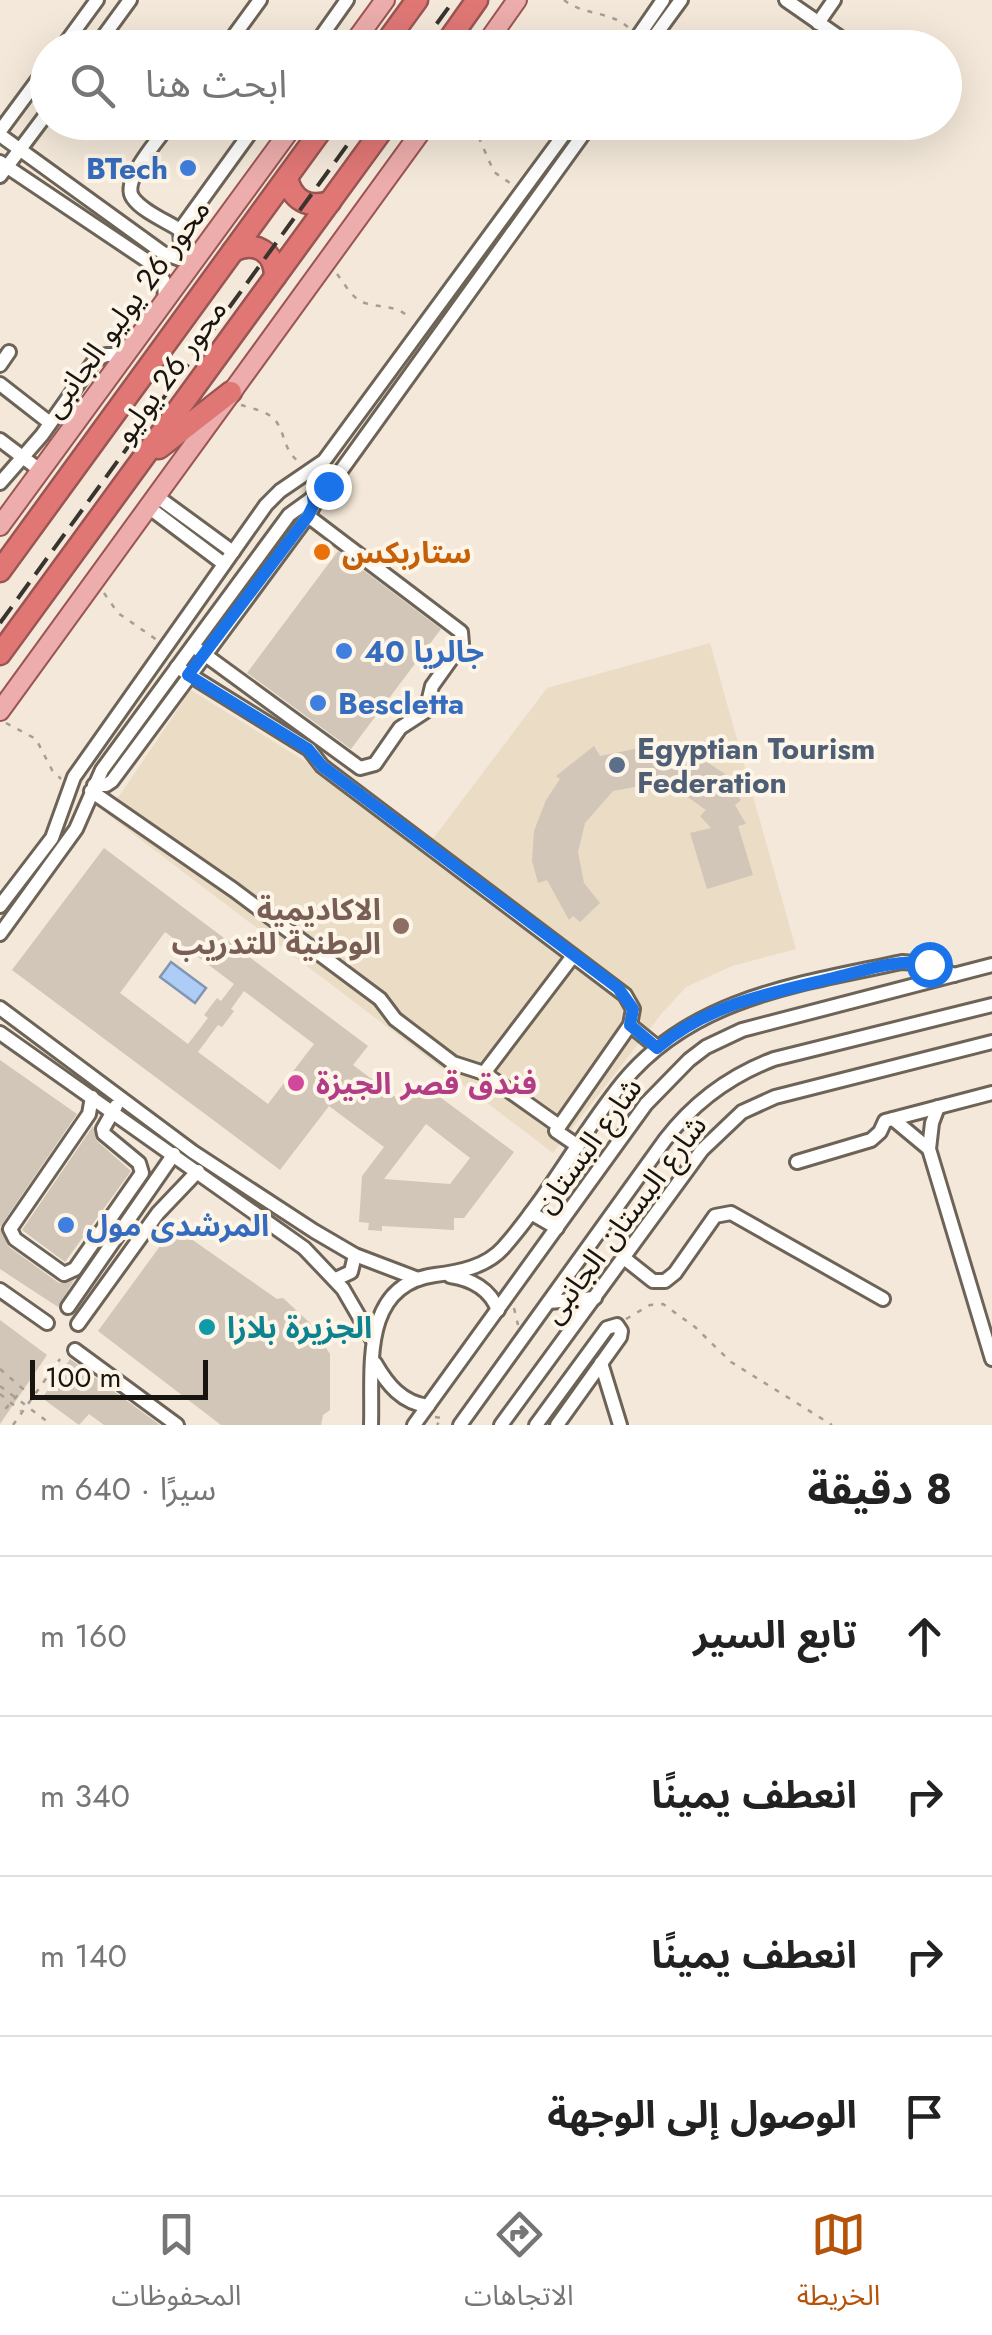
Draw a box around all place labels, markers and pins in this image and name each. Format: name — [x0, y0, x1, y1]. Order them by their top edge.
place label: BTech — [86, 147, 168, 190]
marker: BTech — [177, 157, 199, 179]
place label: ستاربكس — [342, 531, 472, 574]
marker: ستاربكس — [311, 541, 333, 563]
place label: جالريا 40 — [364, 630, 484, 673]
marker: جالريا 40 — [333, 640, 355, 662]
place label: Bescletta — [338, 682, 464, 725]
marker: Bescletta — [307, 692, 329, 714]
place label: Egyptian Tourism Federation — [637, 727, 875, 804]
marker: Egyptian Tourism Federation — [606, 754, 628, 776]
place label: الاكاديمية الوطنية للتدريب — [172, 888, 381, 965]
marker: الاكاديمية الوطنية للتدريب — [390, 915, 412, 937]
place label: فندق قصر الجيزة — [316, 1062, 537, 1105]
marker: فندق قصر الجيزة — [285, 1072, 307, 1094]
place label: المرشدى مول — [86, 1204, 269, 1247]
marker: المرشدى مول — [55, 1214, 77, 1236]
place label: الجزيرة بلازا — [227, 1306, 372, 1349]
marker: الجزيرة بلازا — [196, 1316, 218, 1338]

